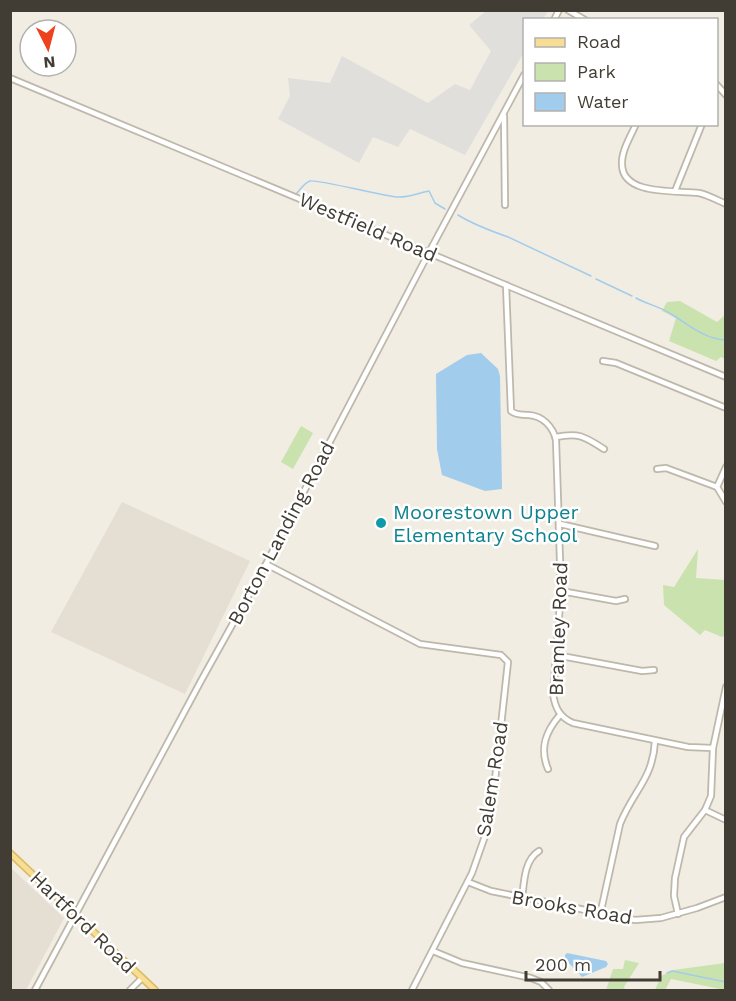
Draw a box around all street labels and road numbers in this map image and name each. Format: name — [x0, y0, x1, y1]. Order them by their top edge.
street label: Westfield Road — [295, 187, 441, 267]
street label: Borton Landing Road — [222, 437, 340, 629]
street label: Bramley Road — [544, 562, 572, 696]
street label: Salem Road — [471, 720, 513, 838]
street label: Hartford Road — [25, 866, 141, 978]
street label: Brooks Road — [510, 885, 634, 929]

